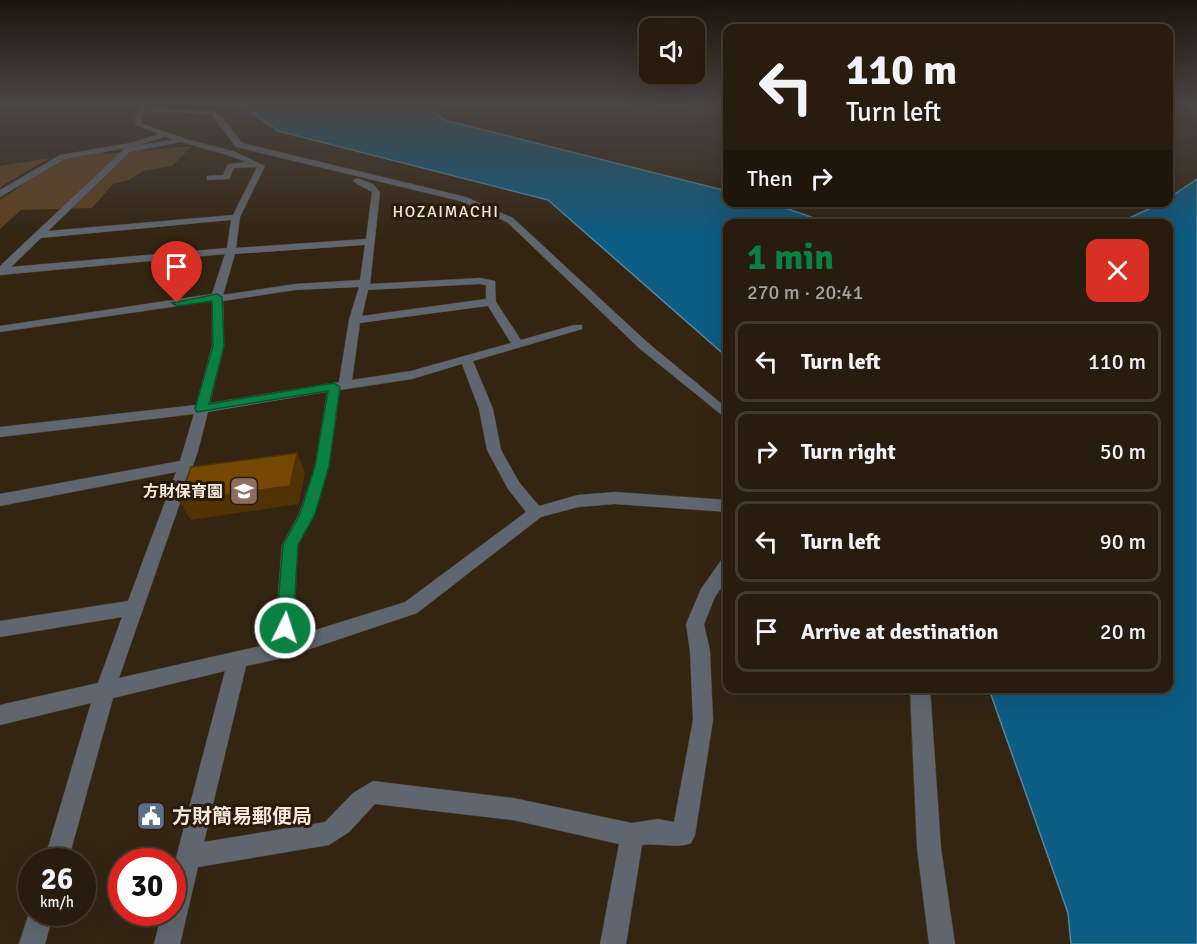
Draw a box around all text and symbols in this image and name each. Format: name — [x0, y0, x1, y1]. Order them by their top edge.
map controls — [639, 18, 705, 84]
button: sound — [639, 18, 705, 84]
text: 110 m — [846, 45, 957, 96]
icon: left — [747, 48, 825, 126]
text: Turn left — [846, 96, 941, 129]
icon: right — [805, 162, 838, 195]
text: Then — [747, 165, 793, 192]
district label: HOZAIMACHI — [392, 202, 500, 222]
text: 1 min — [747, 235, 834, 280]
button: close — [1086, 239, 1149, 302]
pin — [151, 241, 202, 303]
icon: arrive — [160, 250, 193, 283]
text: 270 m · 20:41 — [747, 280, 863, 305]
icon: left — [750, 345, 783, 378]
text: Turn left — [801, 348, 881, 375]
text: 110 m — [1088, 348, 1146, 375]
icon: right — [750, 435, 783, 468]
text: Turn right — [801, 438, 896, 465]
text: 50 m — [1100, 438, 1146, 465]
school or university icon: 方財保育園 — [228, 475, 260, 507]
place label: 方財保育園 — [143, 482, 223, 502]
icon: left — [750, 525, 783, 558]
text: Turn left — [801, 528, 881, 555]
text: 90 m — [1100, 528, 1146, 555]
position arrow — [253, 596, 317, 660]
icon: arrive — [750, 615, 783, 648]
text: Arrive at destination — [801, 618, 998, 645]
text: 20 m — [1100, 618, 1146, 645]
public building icon: 方財簡易郵便局 — [135, 800, 167, 832]
place label: 方財簡易郵便局 — [172, 804, 312, 829]
speed limit sign: 30 — [108, 848, 186, 926]
text: 26 — [41, 861, 73, 898]
text: km/h — [40, 893, 74, 911]

